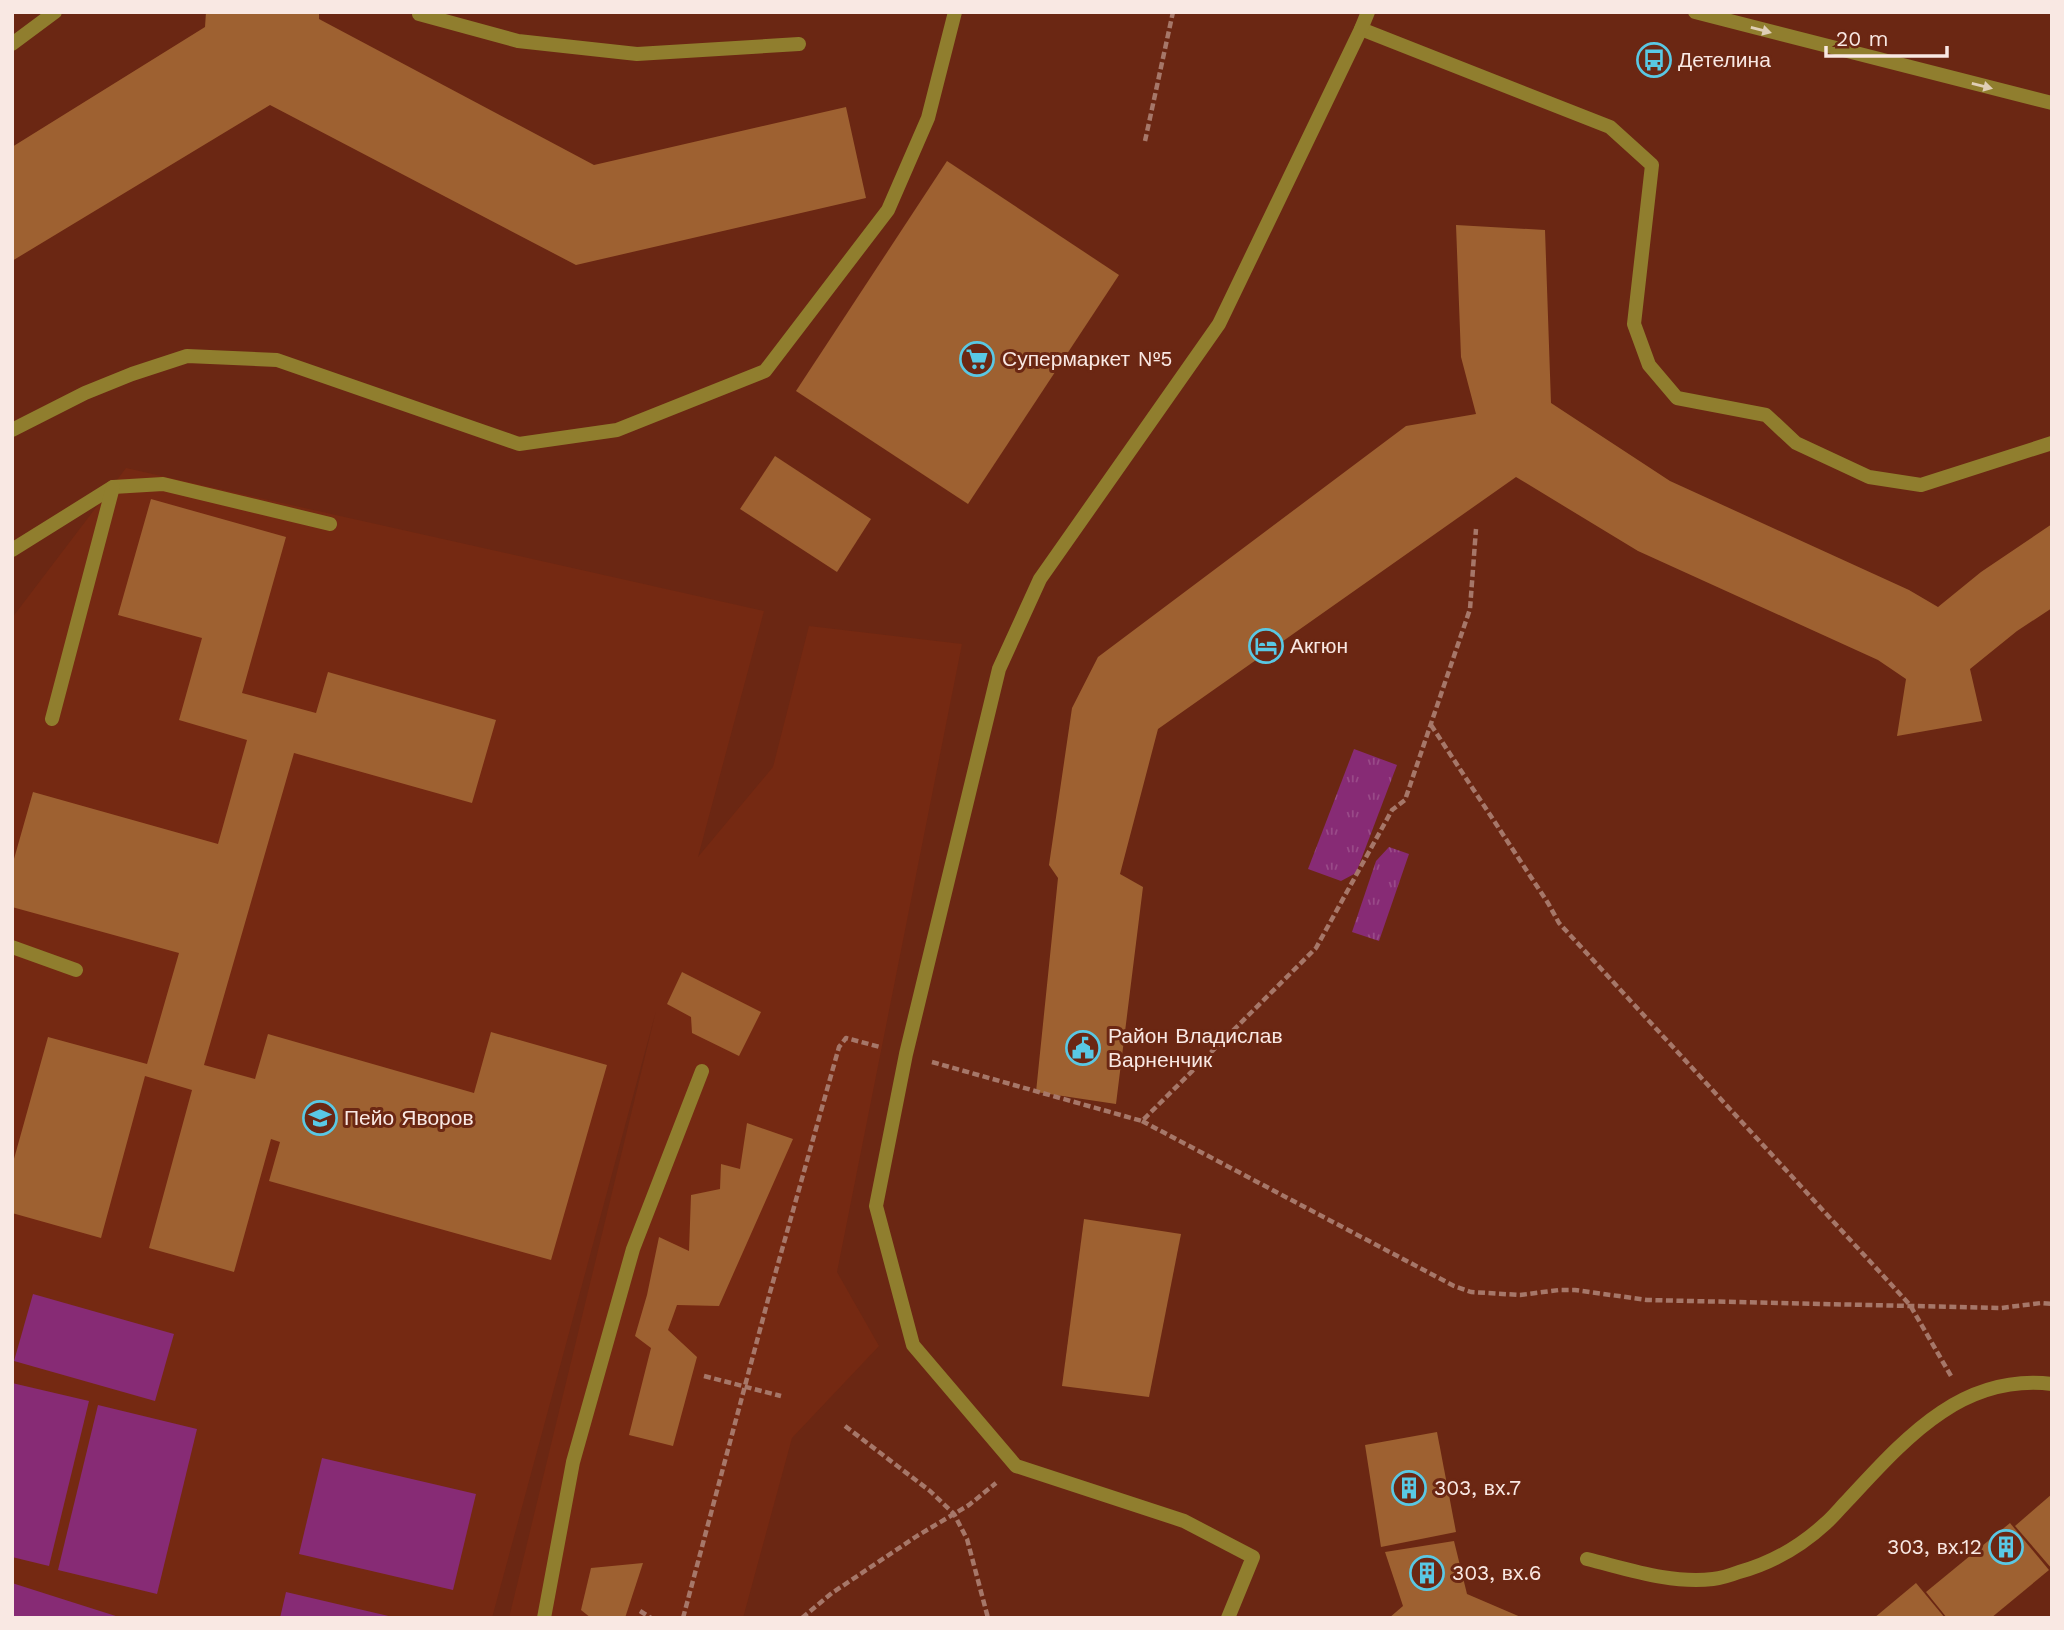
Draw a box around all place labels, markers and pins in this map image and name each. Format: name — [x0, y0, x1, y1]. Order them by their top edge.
bus stop icon: Детелина — [1635, 41, 1673, 79]
place label: Детелина — [1678, 47, 1771, 72]
supermarket icon: Супермаркет №5 — [958, 340, 996, 378]
place label: Супермаркет №5 — [1002, 346, 1173, 371]
hotel icon: Акгюн — [1247, 627, 1285, 665]
place label: Акгюн — [1290, 633, 1348, 658]
place label: Район Владислав Варненчик — [1108, 1023, 1283, 1072]
public building icon: Район Владислав Варненчик — [1064, 1029, 1102, 1067]
school or university icon: Пейо Яворов — [301, 1099, 339, 1137]
place label: Пейо Яворов — [344, 1105, 474, 1130]
building icon: 303, вх.7 — [1390, 1469, 1428, 1507]
place label: 303, вх.7 — [1434, 1475, 1521, 1500]
building icon: 303, вх.12 — [1987, 1528, 2025, 1566]
place label: 303, вх.12 — [1887, 1534, 1982, 1559]
building icon: 303, вх.6 — [1408, 1554, 1446, 1592]
place label: 303, вх.6 — [1452, 1560, 1542, 1585]

